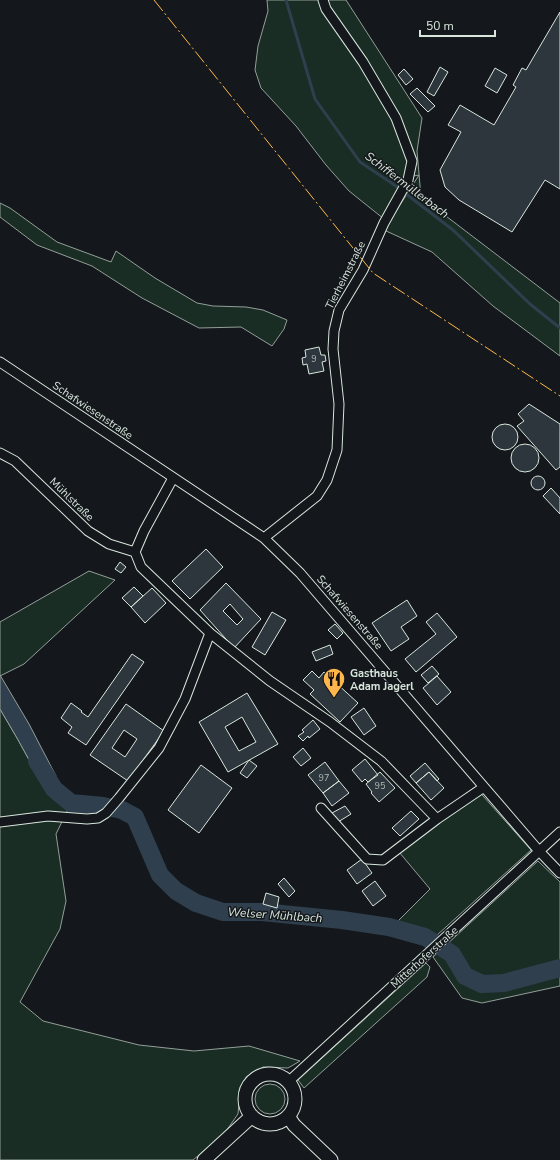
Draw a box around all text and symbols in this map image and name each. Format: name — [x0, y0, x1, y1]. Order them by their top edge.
scale bar — [420, 12, 495, 38]
text: 50 m — [426, 18, 454, 34]
water label: Schiffermüllerbach — [362, 148, 452, 222]
street label: Tierheimstraße — [322, 239, 369, 312]
house number: 9 — [311, 353, 317, 365]
street label: Schafwiesenstraße — [50, 378, 136, 443]
street label: Mühlstraße — [46, 474, 97, 524]
street label: Schafwiesenstraße — [313, 572, 386, 653]
restaurant icon: Gasthaus Adam Jagerl — [321, 666, 347, 699]
place label: Gasthaus Adam Jagerl — [350, 666, 414, 694]
house number: 97 — [319, 772, 329, 784]
house number: 95 — [375, 780, 385, 792]
water label: Welser Mühlbach — [227, 904, 323, 926]
street label: Mitterhoferstraße — [387, 923, 461, 992]

